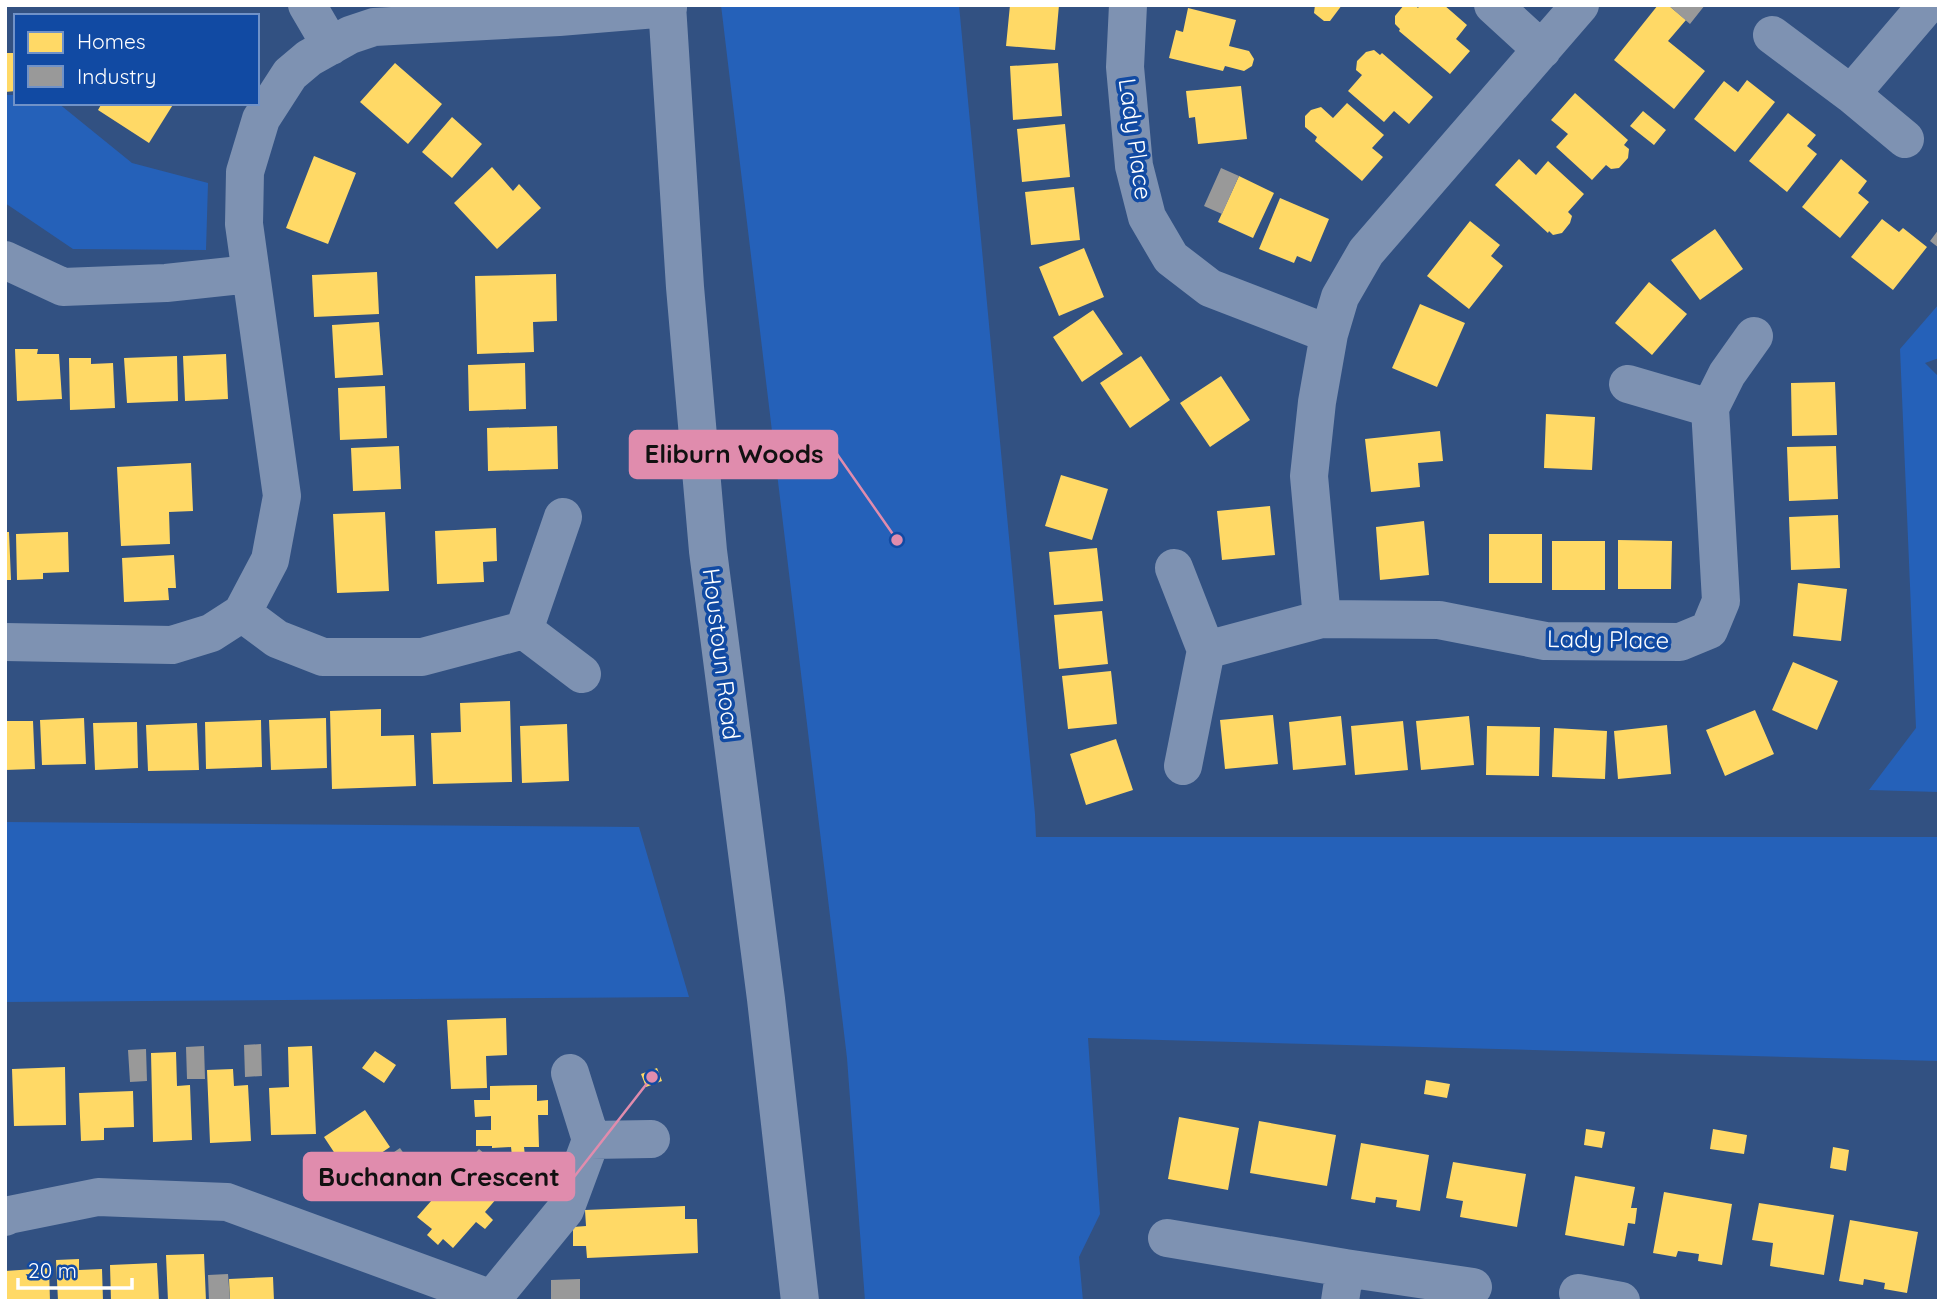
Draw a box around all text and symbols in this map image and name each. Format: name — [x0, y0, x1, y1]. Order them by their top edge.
legend — [14, 14, 259, 105]
text: Homes — [77, 28, 146, 54]
text: Industry — [77, 63, 156, 89]
street label: Lady Place — [1113, 76, 1159, 202]
callout: Eliburn Woods — [630, 431, 837, 478]
text: Eliburn Woods — [644, 437, 824, 470]
street label: Houstoun Road — [697, 566, 747, 741]
street label: Lady Place — [1547, 623, 1669, 655]
callout: Buchanan Crescent — [304, 1153, 574, 1200]
text: Buchanan Crescent — [318, 1160, 560, 1193]
scale bar — [18, 1246, 131, 1290]
text: 20 m — [28, 1257, 77, 1283]

